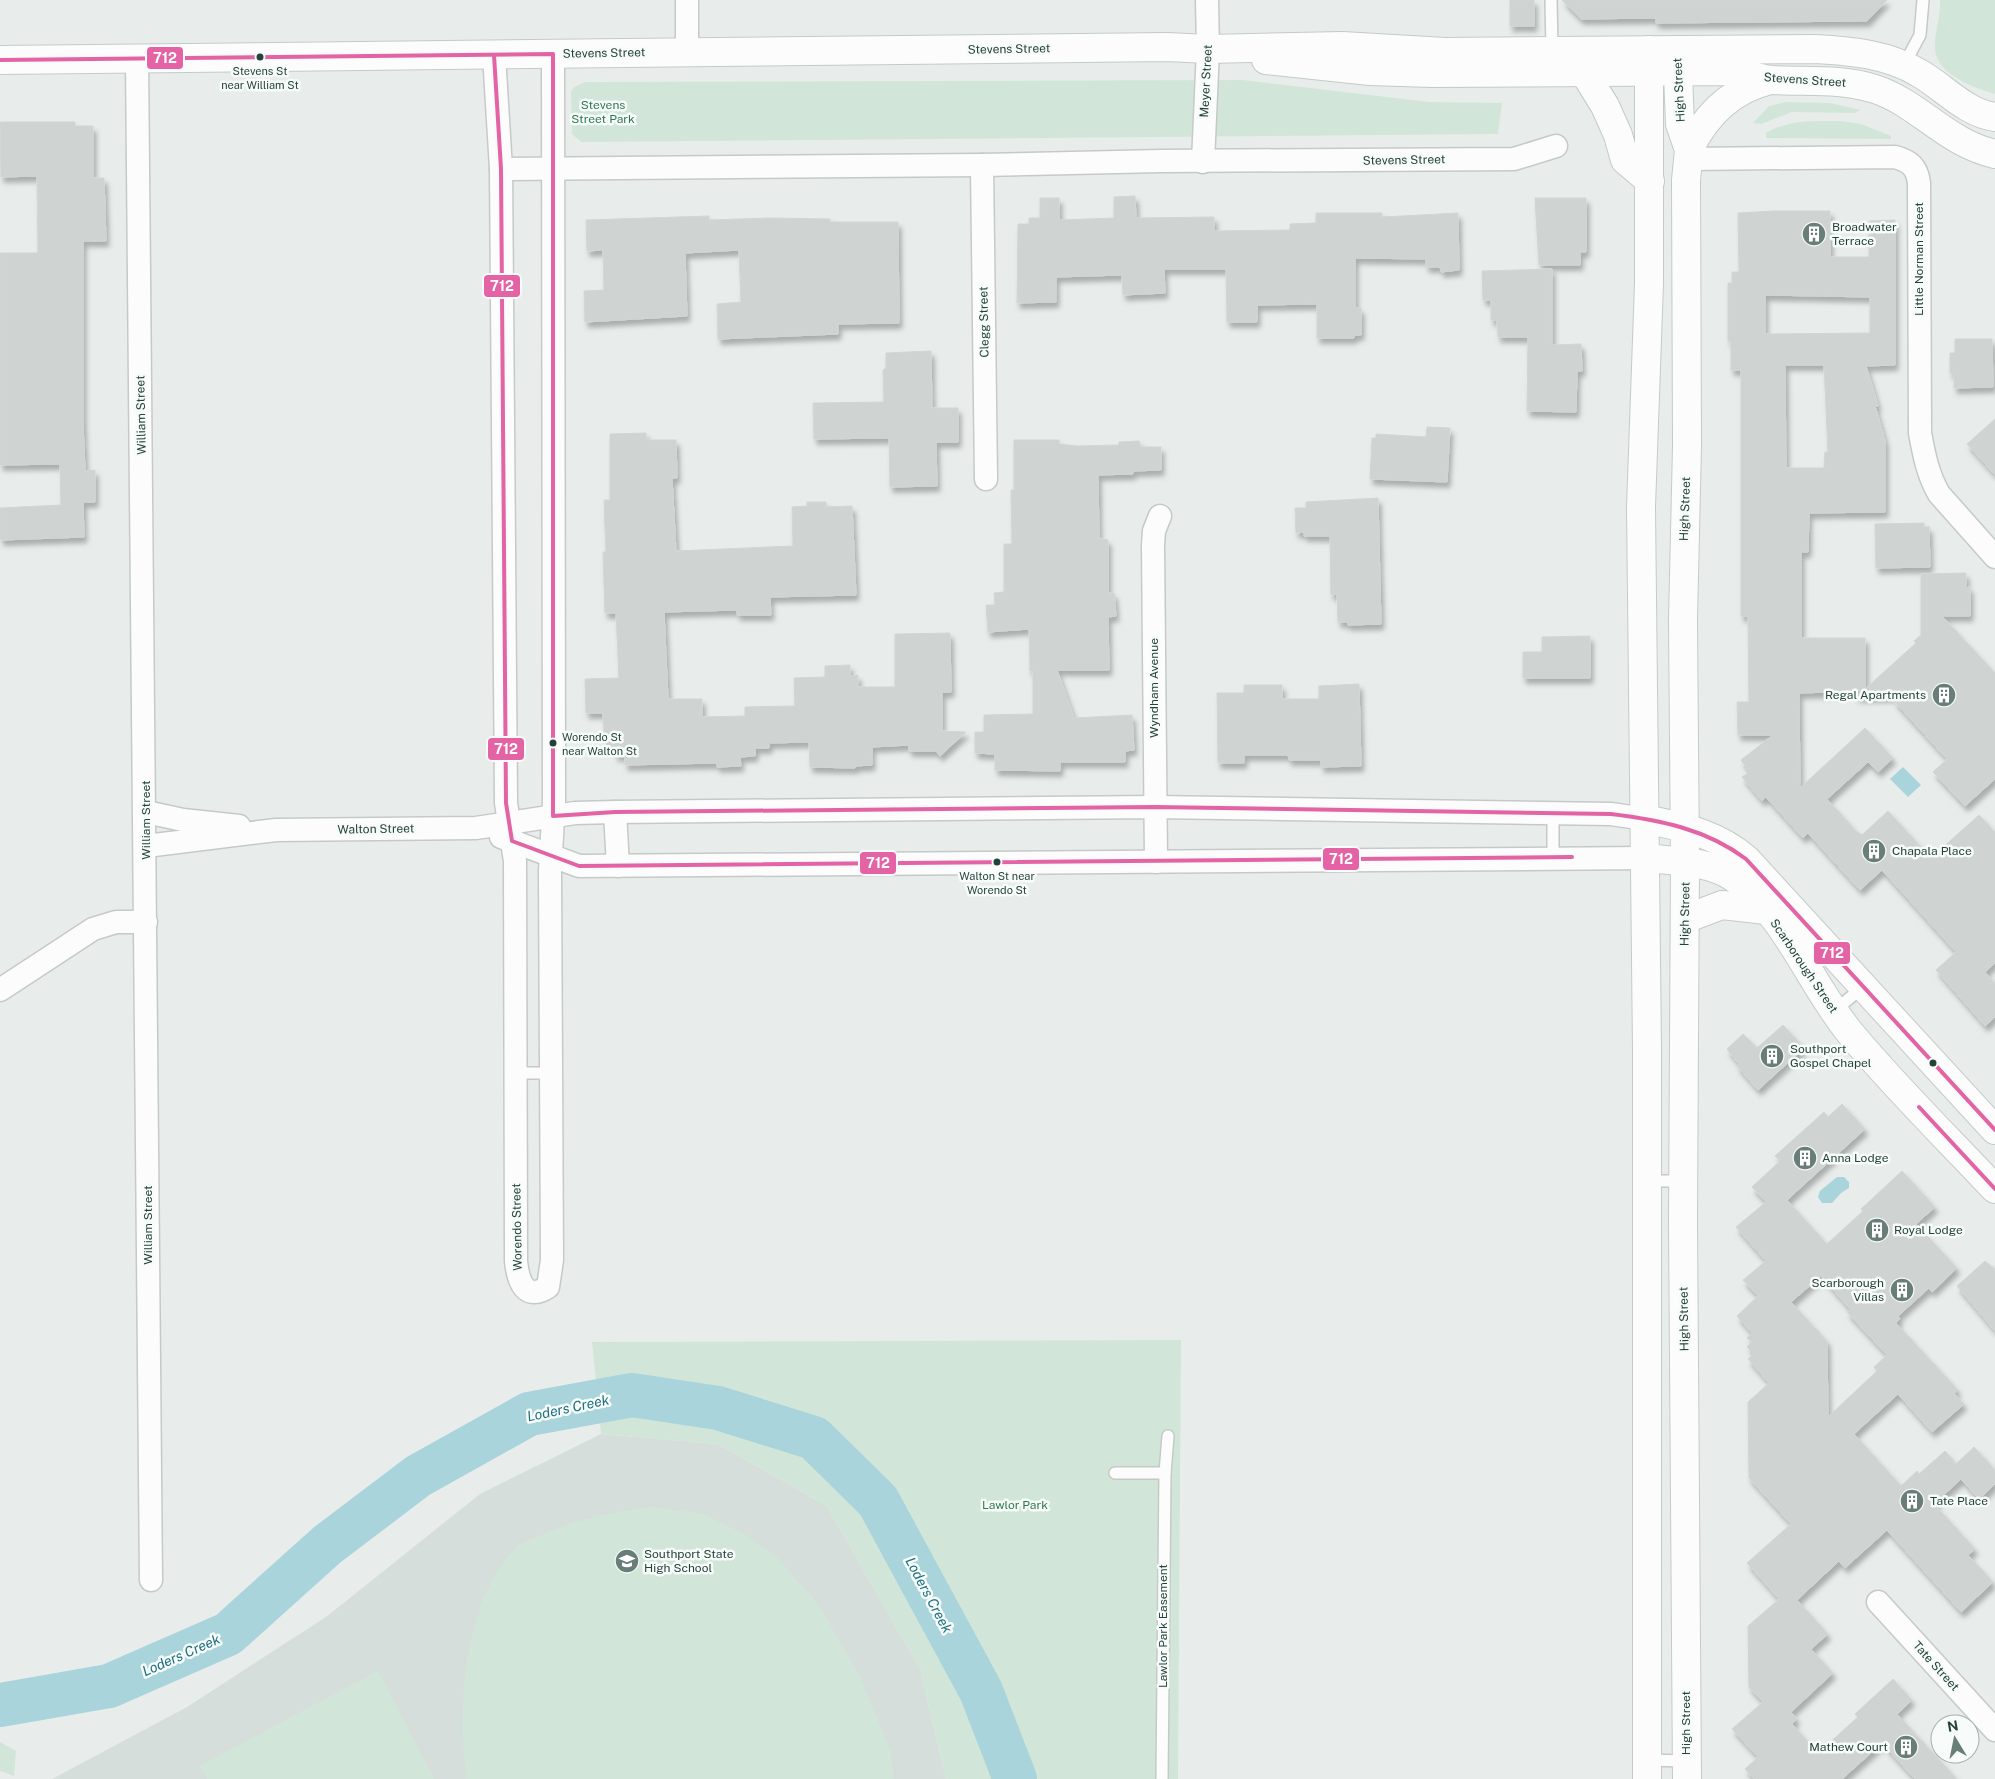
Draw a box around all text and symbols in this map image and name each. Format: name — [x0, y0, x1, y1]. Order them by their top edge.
street label: Stevens Street — [968, 41, 1051, 57]
street label: Meyer Street — [1197, 44, 1215, 118]
street label: Stevens Street — [563, 45, 646, 61]
line badge: 712 — [146, 46, 184, 70]
text: 712 — [153, 50, 177, 66]
marker: Stevens St near William St — [255, 52, 265, 62]
street label: High Street — [1670, 57, 1688, 123]
place label: Stevens St near William St — [221, 65, 299, 91]
street label: Stevens Street — [1763, 70, 1847, 90]
park label: Stevens Street Park — [571, 98, 635, 126]
street label: Stevens Street — [1363, 152, 1446, 168]
street label: Little Norman Street — [1912, 202, 1926, 316]
place label: Broadwater Terrace — [1832, 220, 1897, 248]
building icon: Broadwater Terrace — [1801, 221, 1827, 247]
line badge: 712 — [483, 274, 521, 298]
text: 712 — [490, 278, 514, 294]
street label: Clegg Street — [976, 286, 992, 358]
street label: William Street — [133, 375, 149, 455]
street label: High Street — [1677, 476, 1693, 541]
street label: Wyndham Avenue — [1147, 638, 1161, 738]
building icon: Regal Apartments — [1931, 682, 1957, 708]
place label: Regal Apartments — [1825, 688, 1926, 702]
place label: Worendo St near Walton St — [562, 731, 637, 757]
line badge: 712 — [487, 737, 525, 761]
marker: Worendo St near Walton St — [548, 738, 558, 748]
text: 712 — [494, 741, 518, 757]
street label: William Street — [139, 780, 153, 860]
street label: Walton Street — [337, 821, 415, 837]
building icon: Chapala Place — [1861, 838, 1887, 864]
place label: Chapala Place — [1892, 844, 1972, 858]
line badge: 712 — [1322, 847, 1360, 871]
line badge: 712 — [859, 851, 897, 875]
text: 712 — [1329, 851, 1353, 867]
text: 712 — [866, 855, 890, 871]
marker: Walton St near Worendo St — [992, 857, 1002, 867]
place label: Walton St near Worendo St — [959, 870, 1035, 896]
street label: High Street — [1677, 881, 1693, 946]
street label: Scarborough Street — [1767, 916, 1841, 1016]
line badge: 712 — [1813, 941, 1851, 965]
text: 712 — [1820, 945, 1844, 961]
place label: Southport Gospel Chapel — [1790, 1042, 1872, 1070]
building icon: Southport Gospel Chapel — [1759, 1043, 1785, 1069]
unlabelled marker — [1928, 1058, 1938, 1068]
building icon: Anna Lodge — [1792, 1145, 1818, 1171]
place label: Anna Lodge — [1822, 1151, 1889, 1165]
street label: Worendo Street — [509, 1183, 525, 1271]
street label: William Street — [141, 1185, 155, 1265]
building icon: Royal Lodge — [1864, 1217, 1890, 1243]
place label: Royal Lodge — [1894, 1223, 1963, 1237]
place label: Scarborough Villas — [1812, 1276, 1884, 1304]
building icon: Scarborough Villas — [1889, 1277, 1915, 1303]
street label: High Street — [1676, 1286, 1692, 1351]
water label: Loders Creek — [525, 1391, 611, 1425]
building icon: Tate Place — [1899, 1488, 1925, 1514]
place label: Tate Place — [1930, 1494, 1988, 1508]
park label: Lawlor Park — [982, 1498, 1048, 1512]
place label: Southport State High School — [644, 1547, 734, 1575]
school or university icon: Southport State High School — [614, 1548, 640, 1574]
water label: Loders Creek — [902, 1554, 956, 1636]
street label: Lawlor Park Easement — [1156, 1564, 1170, 1688]
water label: Loders Creek — [140, 1631, 223, 1679]
street label: Tate Street — [1910, 1638, 1962, 1694]
street label: High Street — [1679, 1690, 1693, 1755]
north arrow — [1930, 1714, 1980, 1764]
text: N — [1946, 1717, 1960, 1735]
building icon: Mathew Court — [1893, 1734, 1919, 1760]
place label: Mathew Court — [1809, 1740, 1888, 1754]

